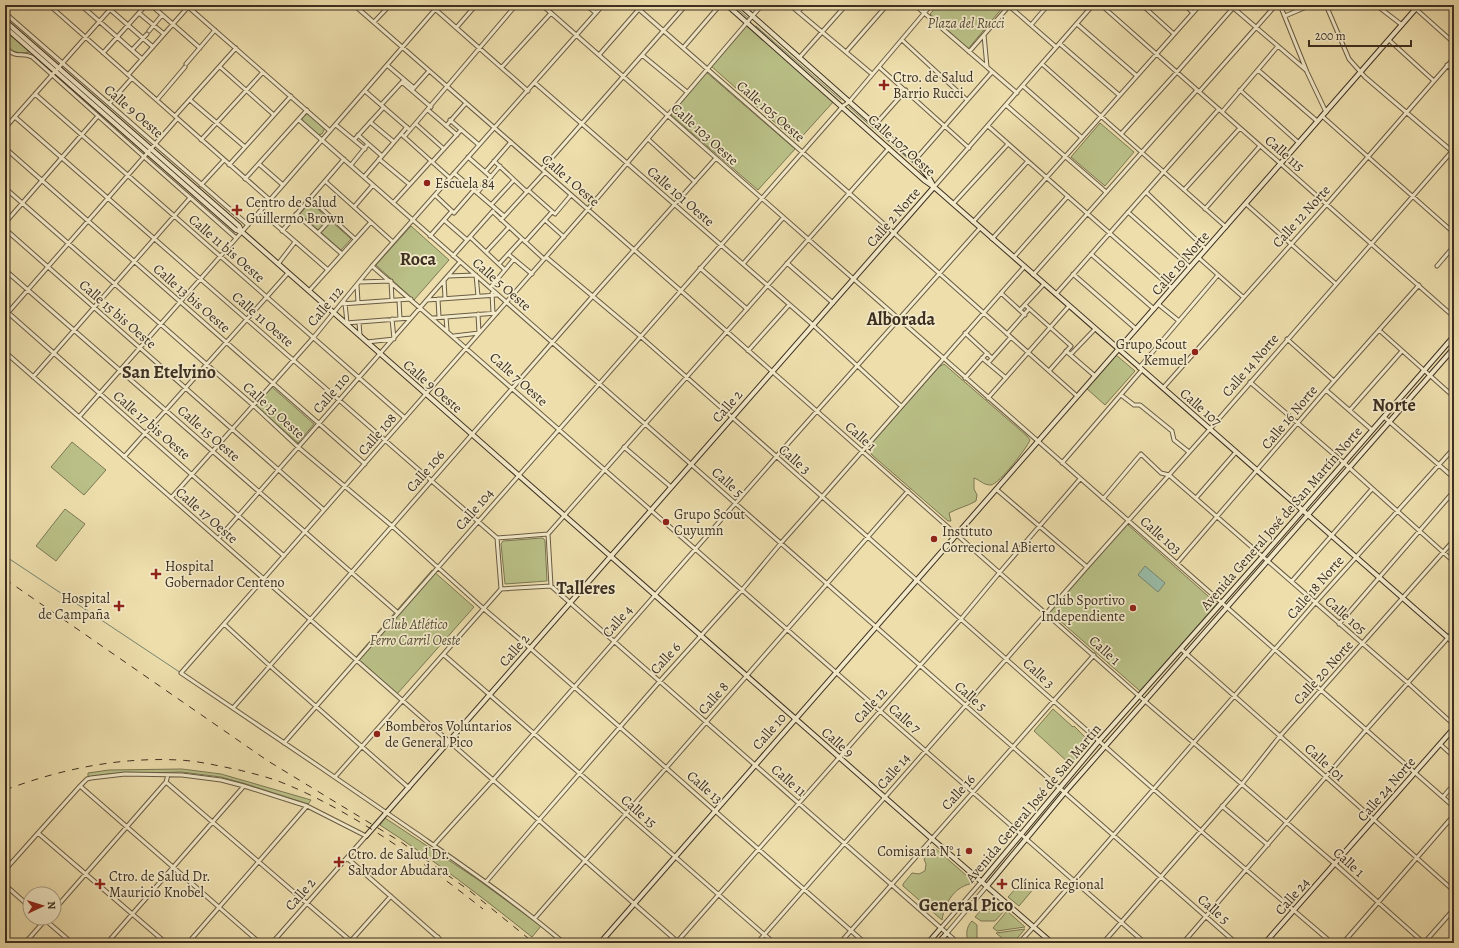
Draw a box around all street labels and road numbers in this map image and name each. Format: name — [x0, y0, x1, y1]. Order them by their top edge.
street label: Calle 105 Oeste — [732, 76, 809, 146]
street label: Calle 9 Oeste — [100, 80, 167, 142]
street label: Calle 103 Oeste — [667, 99, 742, 170]
street label: Calle 107 Oeste — [864, 110, 939, 181]
street label: Calle 115 — [1261, 131, 1309, 176]
street label: Calle 1 Oeste — [538, 150, 604, 211]
street label: Calle 101 Oeste — [643, 162, 718, 231]
street label: Calle 12 Norte — [1268, 181, 1335, 252]
street label: Calle 2 Norte — [862, 183, 925, 251]
street label: Calle 11 bis Oeste — [184, 210, 269, 287]
street label: Calle 10 Norte — [1147, 227, 1214, 299]
street label: Calle 5 Oeste — [468, 253, 535, 315]
street label: Calle 13 bis Oeste — [149, 260, 234, 337]
street label: Calle 15 bis Oeste — [75, 275, 160, 353]
street label: Calle 112 — [303, 282, 348, 331]
street label: Calle 11 Oeste — [228, 287, 298, 351]
street label: Calle 14 Norte — [1218, 330, 1283, 401]
street label: Calle 7 Oeste — [485, 348, 552, 411]
street label: Calle 9 Oeste — [399, 355, 466, 417]
street label: Calle 110 — [308, 369, 354, 418]
street label: Calle 13 Oeste — [239, 378, 309, 443]
street label: Calle 16 Norte — [1257, 381, 1322, 453]
street label: Calle 107 — [1176, 384, 1226, 431]
street label: Calle 2 — [708, 386, 747, 427]
street label: Calle 17 bis Oeste — [109, 387, 194, 464]
street label: Calle 15 Oeste — [173, 401, 244, 466]
street label: Calle 108 — [354, 409, 401, 460]
street label: Calle 1 — [841, 417, 881, 456]
street label: Avenida General José de San Martín Norte — [1196, 422, 1367, 615]
street label: Calle 3 — [774, 440, 815, 479]
street label: Calle 106 — [402, 446, 449, 496]
street label: Calle 5 — [707, 463, 748, 502]
street label: Calle 17 Oeste — [171, 483, 242, 548]
street label: Calle 104 — [451, 484, 498, 534]
street label: Calle 103 — [1136, 512, 1186, 559]
street label: Calle 18 Norte — [1282, 551, 1348, 623]
street label: Calle 105 — [1321, 592, 1371, 639]
street label: Calle 4 — [598, 601, 637, 642]
street label: Calle 2 — [495, 630, 534, 671]
street label: Calle 1 — [1085, 631, 1125, 670]
street label: Calle 20 Norte — [1289, 636, 1358, 709]
street label: Calle 6 — [646, 638, 685, 679]
street label: Calle 3 — [1019, 654, 1059, 693]
street label: Calle 5 — [950, 677, 991, 716]
street label: Calle 8 — [694, 678, 733, 719]
street label: Calle 12 — [849, 683, 892, 728]
street label: Calle 7 — [884, 699, 925, 738]
street label: Calle 10 — [748, 709, 791, 754]
street label: Avenida General José de San Martín — [961, 720, 1106, 888]
street label: Calle 9 — [817, 723, 858, 762]
street label: Calle 101 — [1300, 739, 1349, 786]
street label: Calle 14 — [872, 749, 914, 794]
street label: Calle 24 Norte — [1353, 753, 1420, 826]
street label: Calle 11 — [767, 760, 810, 801]
street label: Calle 13 — [683, 767, 727, 808]
street label: Calle 16 — [937, 770, 980, 814]
street label: Calle 15 — [617, 790, 661, 832]
street label: Calle 1 — [1329, 843, 1369, 882]
street label: Calle 24 — [1271, 873, 1314, 919]
street label: Calle 2 — [281, 874, 320, 915]
street label: Calle 5 — [1193, 890, 1234, 929]

